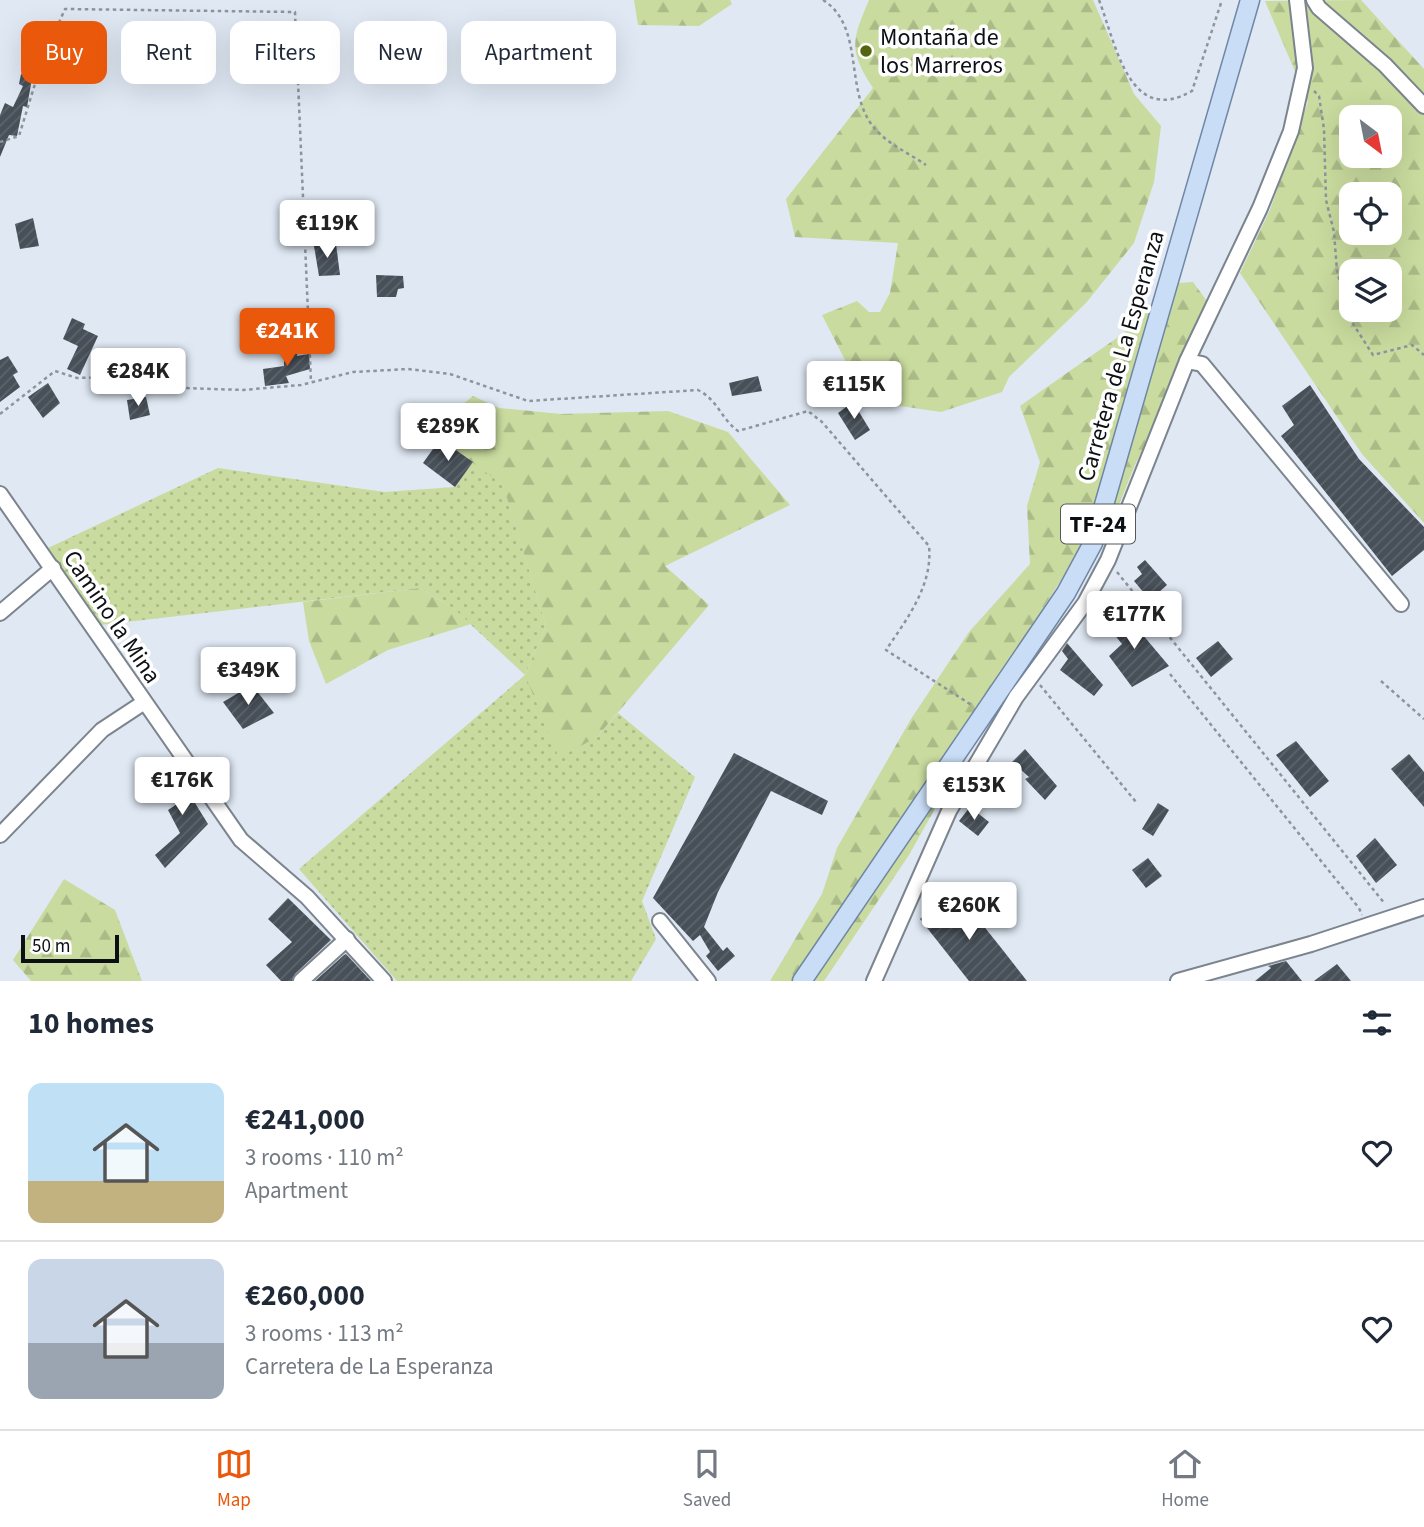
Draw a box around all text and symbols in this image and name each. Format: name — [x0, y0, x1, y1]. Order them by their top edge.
place label: Montaña de los Marreros — [880, 20, 1003, 83]
chip: Buy — [21, 21, 107, 84]
chip: Rent — [121, 21, 216, 84]
chip: Filters — [230, 21, 340, 84]
chip: New — [354, 21, 447, 84]
chip: Apartment — [461, 21, 616, 84]
marker: Montaña de los Marreros — [858, 43, 874, 59]
north arrow — [1339, 105, 1402, 168]
map controls — [1339, 105, 1402, 322]
button: locate — [1339, 182, 1402, 245]
pin: €119K — [278, 201, 376, 260]
text: €119K — [296, 206, 358, 239]
street label: Carretera de La Esperanza — [1068, 226, 1174, 486]
button: layers — [1339, 259, 1402, 322]
pin: €241K — [238, 308, 336, 368]
text: €241K — [256, 314, 318, 347]
pin: €284K — [89, 348, 187, 408]
text: €284K — [107, 354, 169, 387]
pin: €115K — [805, 362, 903, 421]
text: €115K — [823, 367, 885, 400]
pin: €289K — [399, 404, 497, 463]
text: €289K — [417, 409, 479, 442]
road number: TF-24 — [1061, 504, 1135, 544]
street label: Camino la Mina — [54, 543, 170, 691]
pin: €177K — [1085, 592, 1183, 651]
text: €177K — [1103, 597, 1165, 630]
pin: €349K — [199, 648, 297, 707]
text: €349K — [217, 653, 279, 686]
pin: €176K — [133, 758, 231, 817]
pin: €153K — [925, 762, 1023, 822]
text: €176K — [151, 763, 213, 796]
text: €153K — [943, 768, 1005, 801]
pin: €260K — [920, 883, 1018, 942]
text: €260K — [938, 888, 1000, 921]
scale bar — [21, 932, 119, 964]
text: 50 m — [32, 933, 70, 960]
text: 10 homes — [28, 1002, 154, 1045]
icon: filters — [1358, 1004, 1396, 1042]
text: €241,000 — [245, 1098, 365, 1141]
icon: home — [84, 1111, 168, 1195]
icon: heart — [1358, 1134, 1396, 1172]
text: 3 rooms · 110 m² — [245, 1141, 404, 1174]
text: Apartment — [245, 1174, 348, 1207]
text: €260,000 — [245, 1274, 365, 1317]
icon: home — [84, 1287, 168, 1371]
icon: heart — [1358, 1310, 1396, 1348]
text: 3 rooms · 113 m² — [245, 1317, 404, 1350]
text: Carretera de La Esperanza — [245, 1350, 494, 1383]
tab: Map — [215, 1445, 253, 1514]
tab: Saved — [683, 1445, 731, 1514]
tab: Home — [1161, 1445, 1209, 1514]

